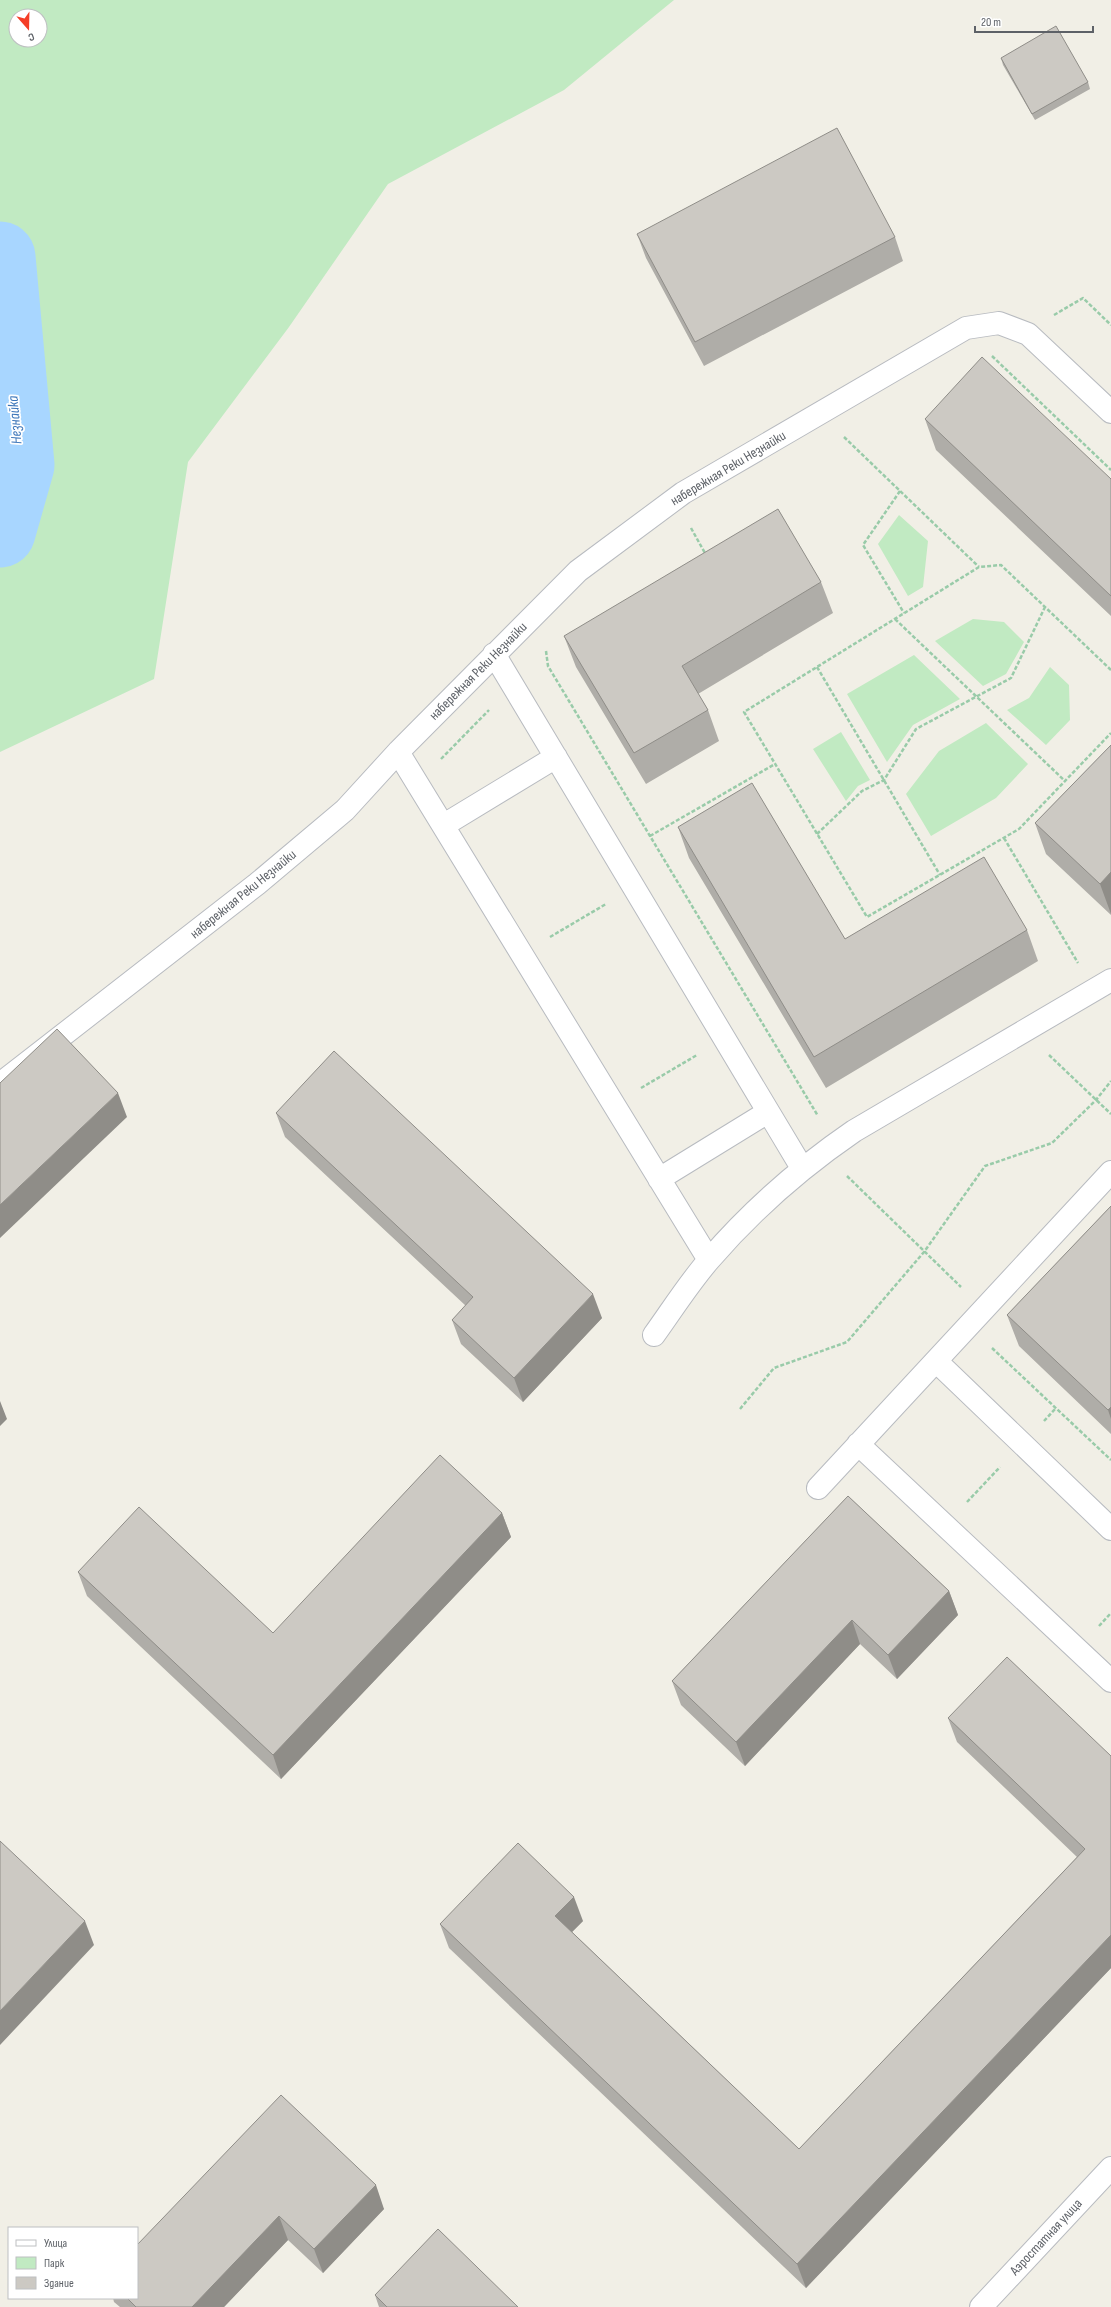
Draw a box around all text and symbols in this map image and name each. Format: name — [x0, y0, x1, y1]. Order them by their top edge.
north arrow — [8, 8, 48, 48]
scale bar — [975, 8, 1093, 34]
text: 20 m — [981, 15, 1001, 30]
text: С — [26, 30, 36, 44]
water label: Незнайка — [3, 395, 27, 445]
street label: набережная Реки Незнайки — [667, 427, 789, 509]
street label: набережная Реки Незнайки — [425, 618, 531, 724]
street label: набережная Реки Незнайки — [187, 846, 300, 942]
street label: Аэростатная улица — [1006, 2195, 1086, 2279]
legend — [8, 2227, 138, 2299]
text: Улица — [44, 2236, 68, 2251]
text: Парк — [44, 2256, 65, 2271]
text: Здание — [44, 2276, 74, 2291]

